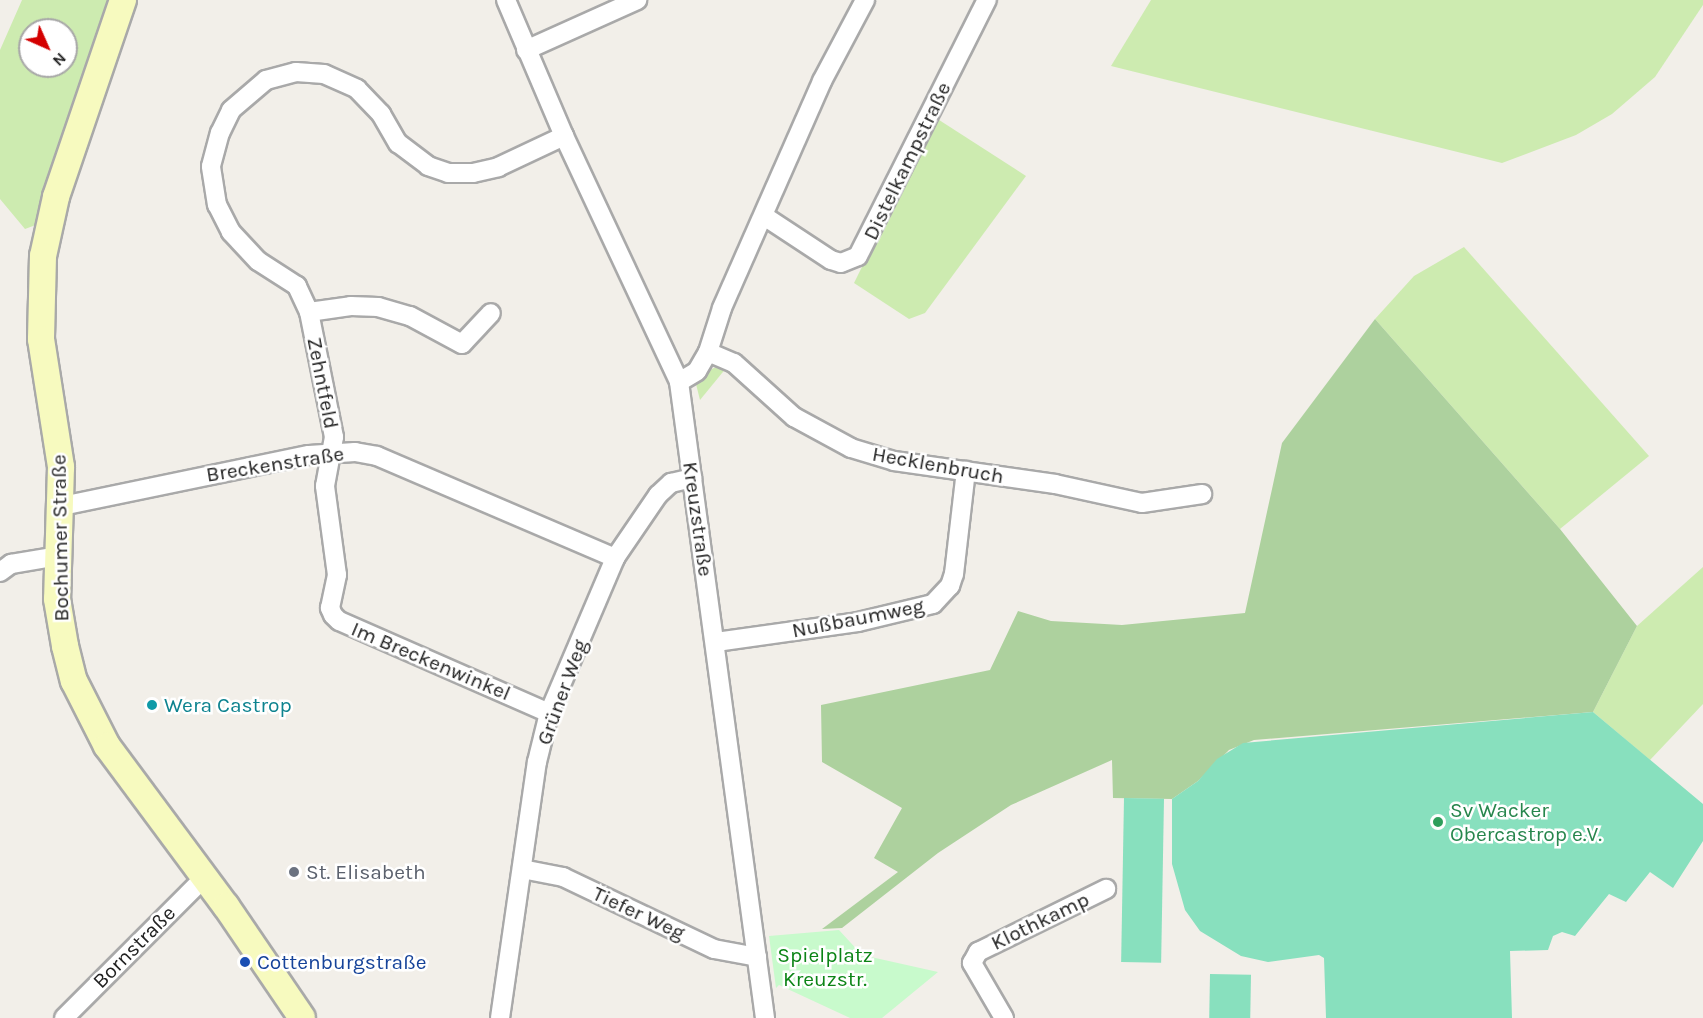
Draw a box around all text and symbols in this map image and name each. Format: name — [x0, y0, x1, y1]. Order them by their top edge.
north arrow — [18, 18, 78, 78]
text: N — [49, 49, 70, 70]
street label: Distelkampstraße — [858, 78, 956, 244]
street label: Zehntfeld — [302, 335, 344, 431]
street label: Breckenstraße — [204, 441, 346, 487]
street label: Hecklenbruch — [870, 441, 1006, 489]
street label: Bochumer Straße — [46, 454, 74, 622]
street label: Kreuzstraße — [677, 460, 719, 578]
street label: Nußbaumweg — [790, 593, 926, 643]
street label: Im Breckenwinkel — [348, 616, 514, 706]
street label: Grüner Weg — [531, 636, 593, 748]
place label: Wera Castrop — [164, 692, 292, 718]
marker: Wera Castrop — [145, 698, 159, 712]
place label: Sv Wacker Obercastrop e.V. — [1450, 797, 1602, 847]
marker: Sv Wacker Obercastrop e.V. — [1431, 815, 1445, 829]
place label: St. Elisabeth — [306, 859, 426, 885]
marker: St. Elisabeth — [287, 865, 301, 879]
street label: Tiefer Weg — [589, 881, 689, 945]
street label: Klothkamp — [987, 886, 1093, 956]
street label: Bornstraße — [87, 900, 181, 994]
park label: Spielplatz Kreuzstr. — [777, 942, 873, 992]
place label: Cottenburgstraße — [257, 949, 427, 975]
marker: Cottenburgstraße — [238, 955, 252, 969]

